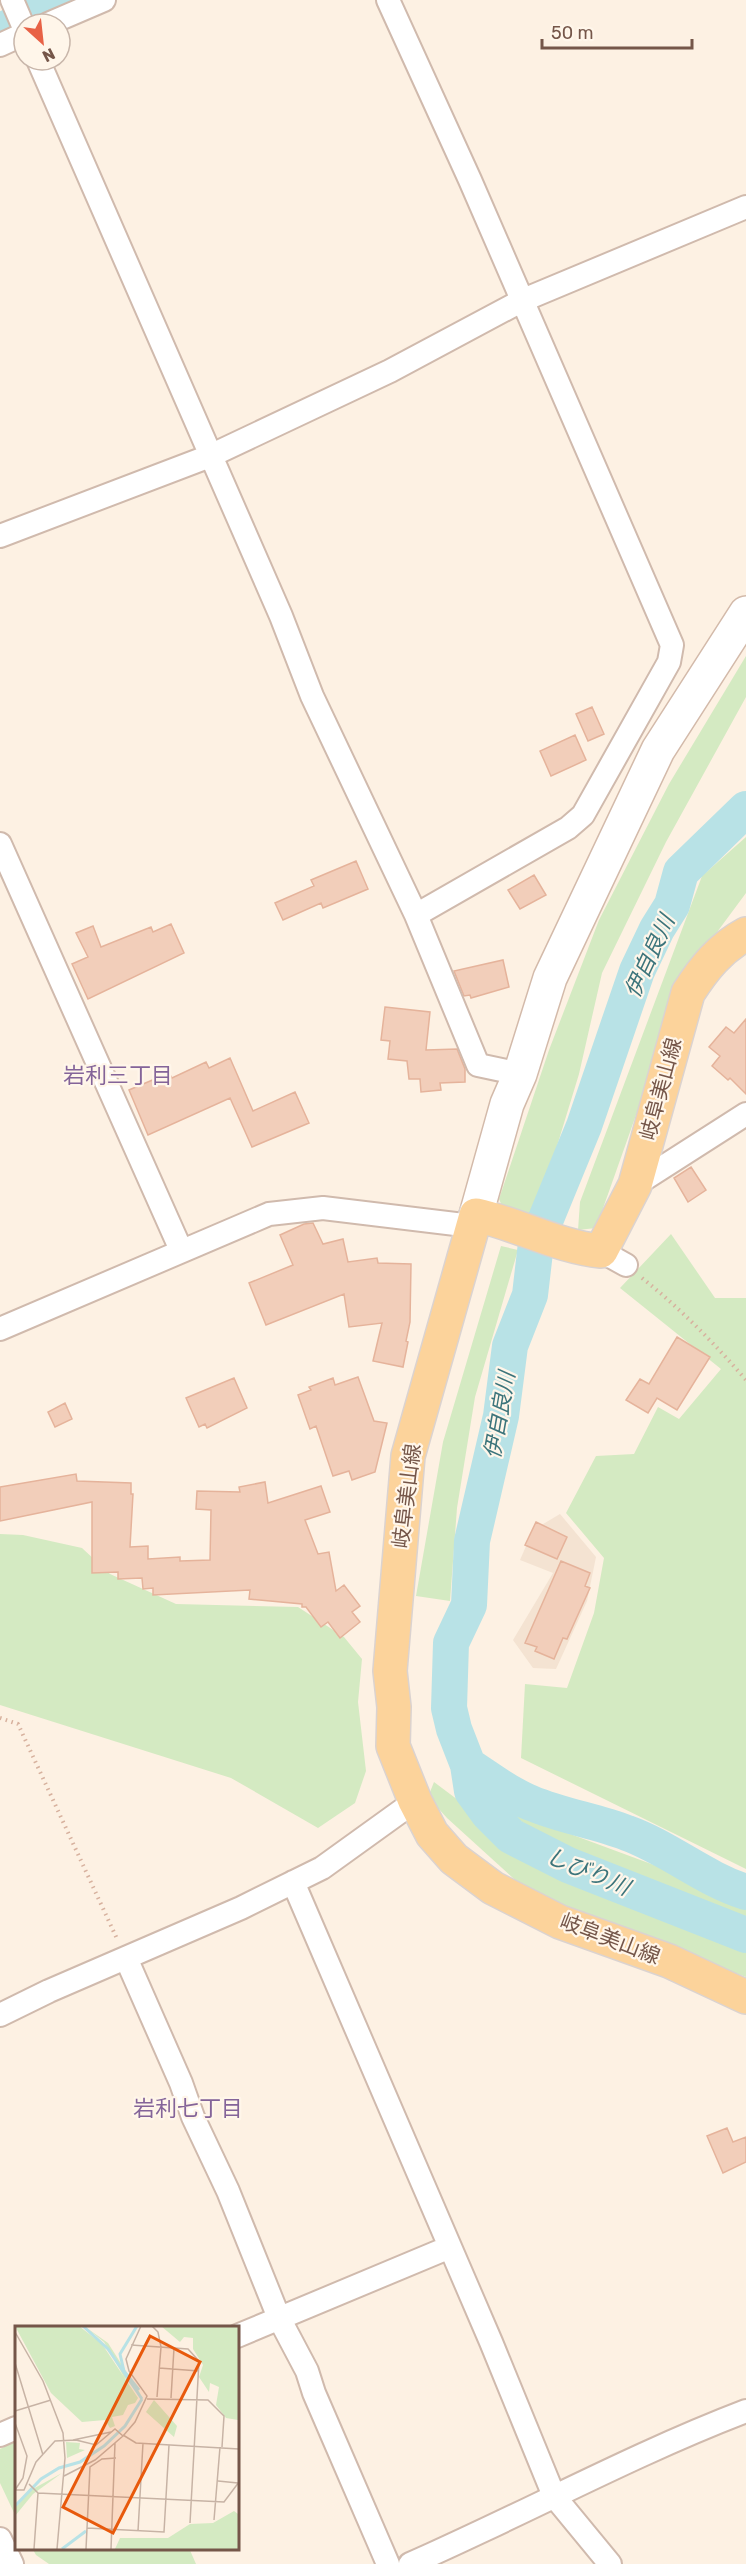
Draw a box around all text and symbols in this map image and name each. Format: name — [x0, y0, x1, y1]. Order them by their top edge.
north arrow — [12, 12, 72, 72]
scale bar — [542, 12, 692, 50]
text: 50 m — [551, 22, 594, 44]
text: N — [39, 44, 58, 66]
water label: 伊自良川 — [619, 909, 681, 1002]
street label: 岐阜美山線 — [635, 1035, 686, 1143]
district label: 岩利三丁目 — [63, 1062, 173, 1089]
water label: 伊自良川 — [479, 1367, 521, 1461]
street label: 岐阜美山線 — [388, 1442, 425, 1550]
water label: しびり川 — [542, 1842, 635, 1902]
street label: 岐阜美山線 — [557, 1908, 664, 1969]
district label: 岩利七丁目 — [133, 2095, 243, 2122]
inset map — [15, 2326, 238, 2549]

